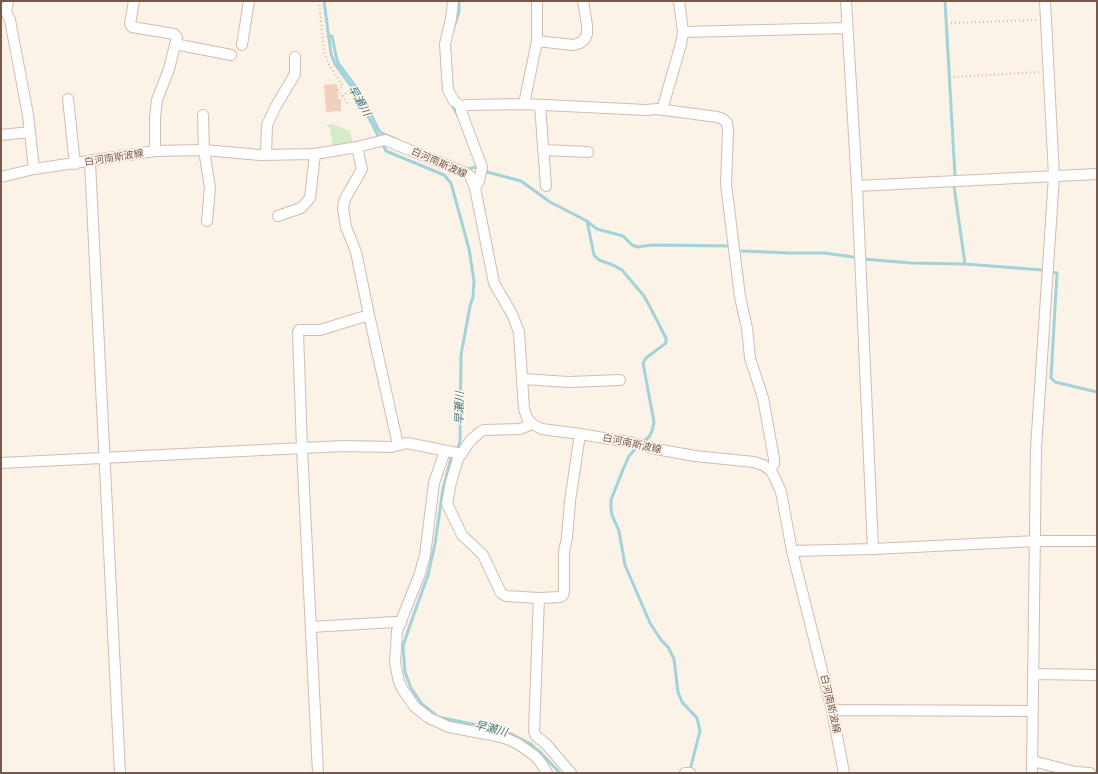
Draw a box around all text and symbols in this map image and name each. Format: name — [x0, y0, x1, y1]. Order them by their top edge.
water label: 早瀬川 — [345, 83, 373, 119]
street label: 白河南斯波線 — [409, 145, 469, 181]
street label: 白河南斯波線 — [83, 147, 145, 169]
water label: 早瀬川 — [453, 391, 467, 425]
street label: 白河南斯波線 — [601, 432, 663, 456]
street label: 白河南斯波線 — [817, 673, 843, 735]
water label: 早瀬川 — [473, 719, 509, 739]

